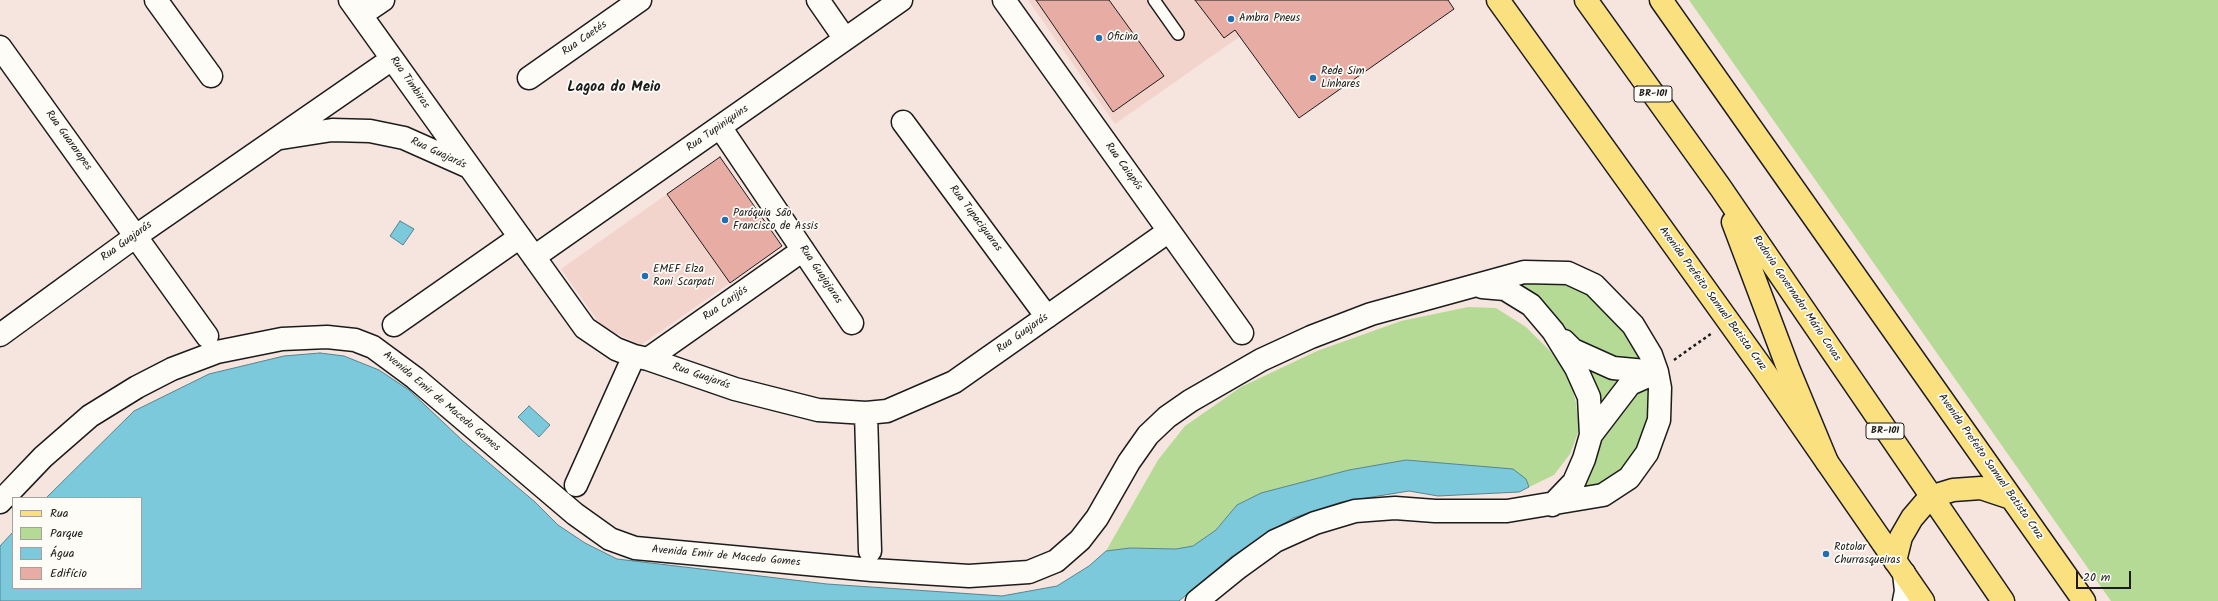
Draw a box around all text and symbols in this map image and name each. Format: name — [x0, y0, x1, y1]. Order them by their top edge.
place label: Ambra Pneus — [1239, 12, 1300, 26]
marker: Ambra Pneus — [1226, 14, 1236, 24]
street label: Rua Caetés — [560, 19, 610, 59]
place label: Oficina — [1107, 31, 1138, 45]
marker: Oficina — [1094, 33, 1104, 43]
street label: Rua Timbiras — [386, 54, 432, 112]
place label: Rede Sim Linhares — [1321, 65, 1364, 91]
marker: Rede Sim Linhares — [1308, 73, 1318, 83]
district label: Lagoa do Meio — [567, 79, 661, 97]
road number: BR-101 — [1634, 86, 1672, 102]
street label: Rua Tupiniquins — [685, 103, 751, 155]
street label: Rua Guararapes — [42, 108, 94, 174]
street label: Rua Guajarás — [408, 135, 468, 173]
street label: Rua Caiapós — [1101, 141, 1145, 193]
street label: Rua Tupaciguaras — [946, 183, 1004, 255]
place label: Paróquia São Francisco de Assis — [733, 207, 818, 233]
marker: Paróquia São Francisco de Assis — [720, 215, 730, 225]
street label: Rua Guajarás — [99, 219, 155, 265]
street label: Avenida Prefeito Samuel Batista Cruz — [1655, 224, 1769, 374]
street label: Rodovia Governador Mário Covas — [1749, 234, 1843, 364]
street label: Rua Guajajaras — [796, 243, 844, 307]
place label: EMEF Elza Roni Scarpati — [653, 263, 714, 289]
marker: EMEF Elza Roni Scarpati — [640, 271, 650, 281]
street label: Rua Carijós — [701, 284, 751, 324]
street label: Rua Guajarás — [995, 311, 1051, 357]
street label: Avenida Emir de Macedo Gomes — [380, 349, 502, 455]
street label: Rua Guajarás — [671, 361, 731, 393]
street label: Avenida Prefeito Samuel Batista Cruz — [1934, 392, 2046, 542]
road number: BR-101 — [1866, 423, 1904, 439]
legend — [12, 497, 142, 589]
text: Rua — [50, 504, 68, 523]
text: Parque — [50, 524, 83, 543]
place label: Rotolar Churrasqueiras — [1834, 541, 1900, 567]
text: Água — [50, 544, 74, 563]
street label: Avenida Emir de Macedo Gomes — [651, 544, 801, 570]
marker: Rotolar Churrasqueiras — [1821, 549, 1831, 559]
scale bar — [2078, 563, 2133, 589]
text: Edifício — [50, 564, 87, 583]
text: 20 m — [2083, 568, 2110, 587]

